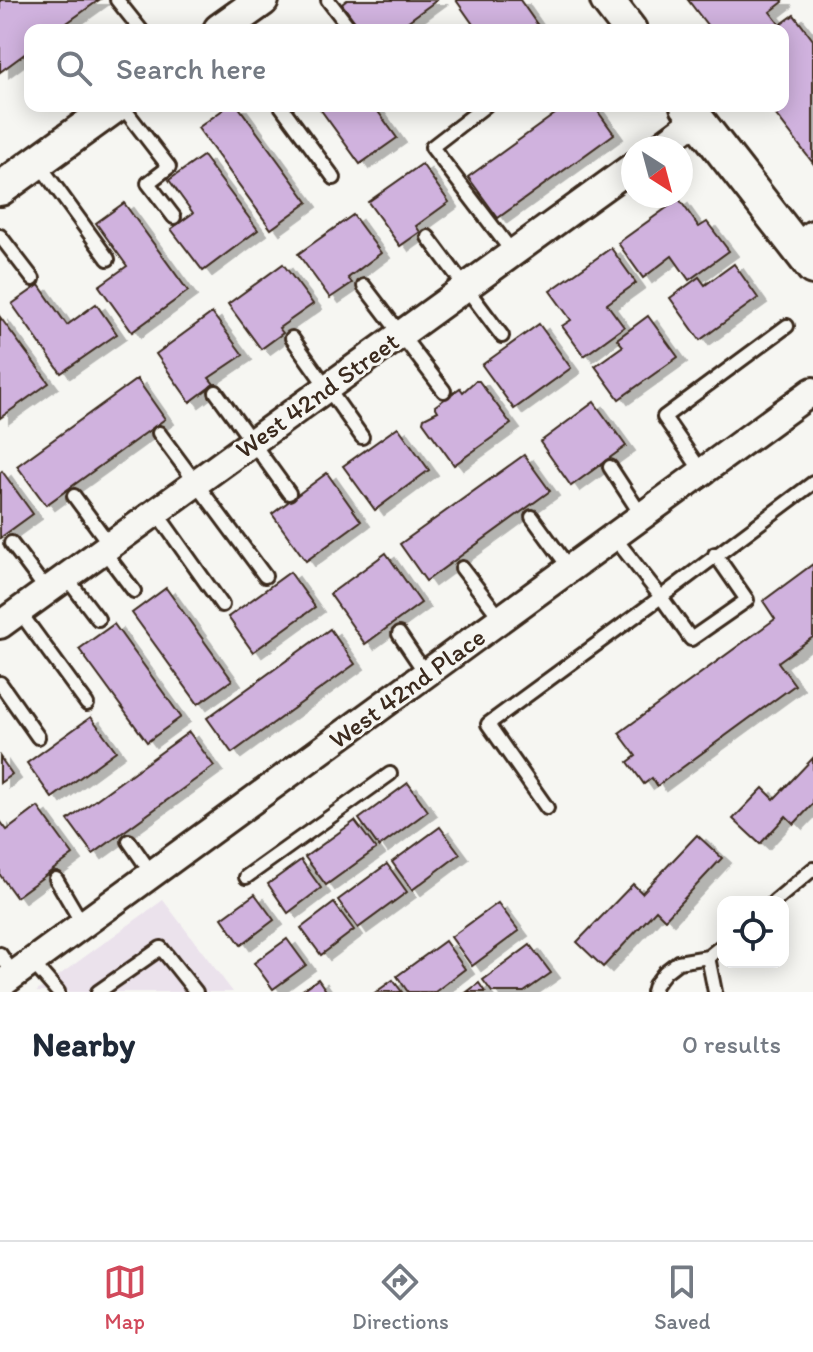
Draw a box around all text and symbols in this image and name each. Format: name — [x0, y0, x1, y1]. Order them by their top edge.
search box — [24, 24, 789, 112]
icon: search — [52, 46, 96, 90]
text: Search here — [116, 50, 266, 87]
north arrow — [621, 136, 693, 208]
street label: West 42nd Street — [229, 325, 405, 465]
street label: West 42nd Place — [323, 621, 491, 755]
map controls — [717, 896, 789, 968]
button: locate — [717, 896, 789, 968]
text: Nearby — [32, 1024, 135, 1065]
text: 0 results — [682, 1028, 781, 1060]
tab: Map — [103, 1260, 147, 1335]
tab: Directions — [352, 1260, 449, 1335]
tab: Saved — [654, 1260, 710, 1335]

